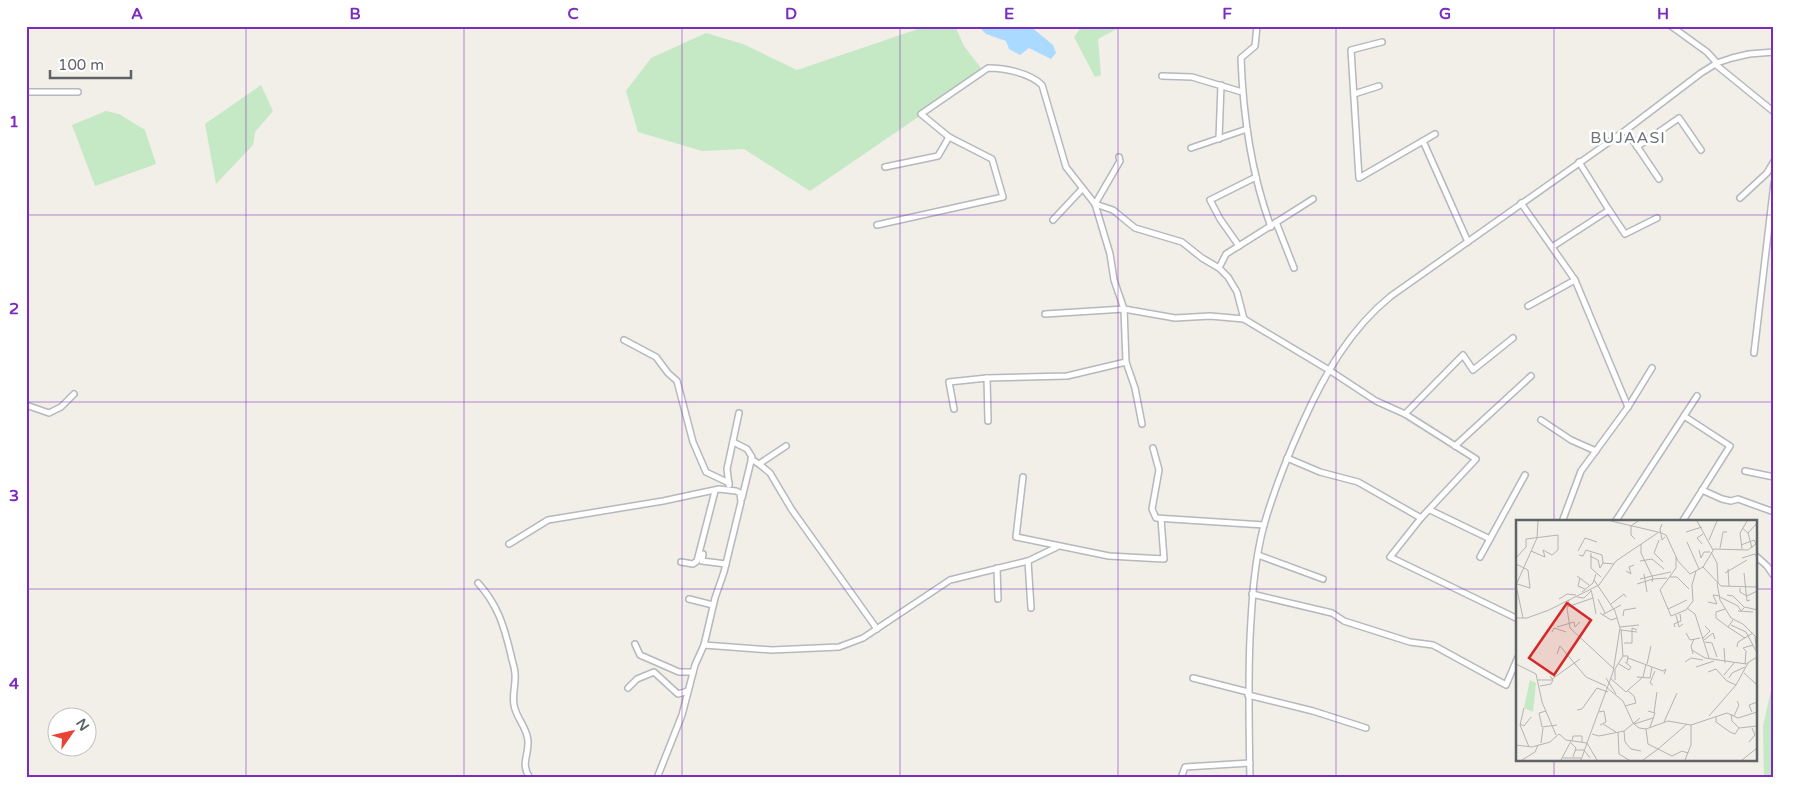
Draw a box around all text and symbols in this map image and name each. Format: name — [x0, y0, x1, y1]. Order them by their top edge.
text: A — [131, 4, 143, 24]
text: B — [349, 4, 361, 24]
text: C — [567, 4, 579, 24]
text: D — [785, 4, 797, 24]
text: E — [1004, 4, 1014, 24]
text: F — [1222, 4, 1232, 24]
text: G — [1439, 4, 1451, 24]
text: H — [1657, 4, 1669, 24]
scale bar — [50, 48, 131, 80]
text: 100 m — [58, 56, 104, 74]
text: 1 — [9, 112, 19, 132]
district label: BUJAASI — [1590, 128, 1666, 148]
text: 2 — [9, 299, 19, 319]
text: 3 — [9, 486, 19, 506]
inset map — [1516, 520, 1758, 762]
text: 4 — [9, 674, 19, 694]
north arrow — [48, 706, 98, 756]
text: N — [72, 716, 93, 734]

